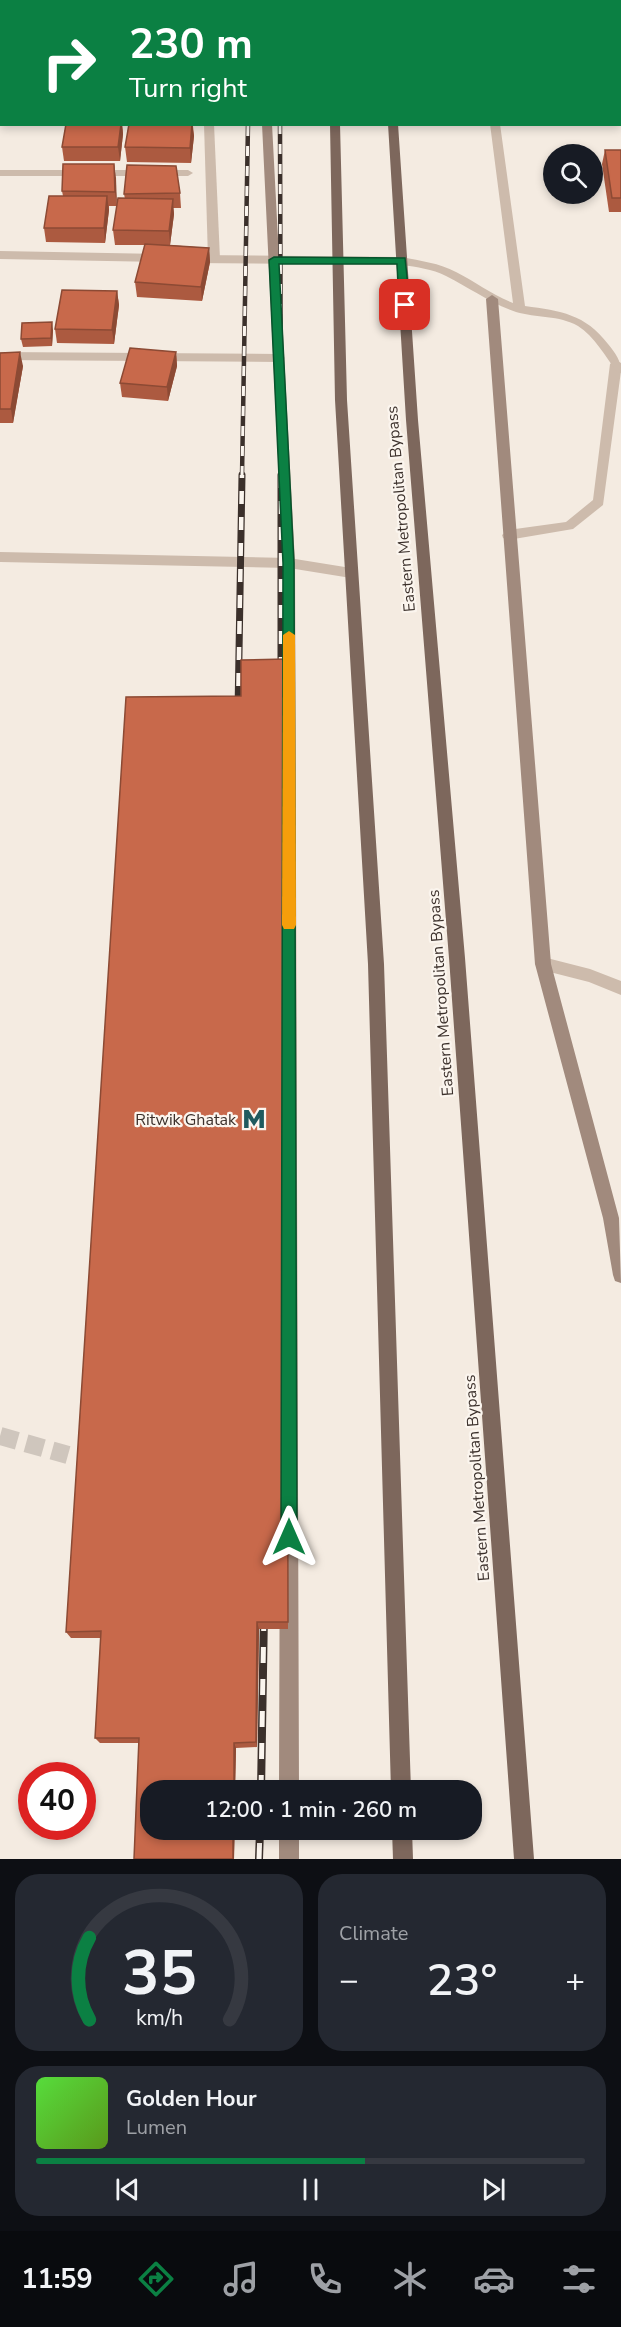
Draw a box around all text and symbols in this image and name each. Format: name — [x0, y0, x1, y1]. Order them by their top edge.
text: 230 m — [129, 16, 253, 73]
icon: right — [30, 24, 108, 102]
text: Turn right — [129, 70, 247, 107]
map controls — [543, 144, 603, 204]
button: search — [543, 144, 603, 204]
pin — [379, 279, 430, 330]
icon: arrive — [388, 288, 421, 321]
street label: Eastern Metropolitan Bypass — [381, 405, 421, 613]
street label: Eastern Metropolitan Bypass — [423, 889, 459, 1097]
metro station icon: Ritwik Ghatak — [241, 1106, 267, 1132]
place label: Ritwik Ghatak — [135, 1109, 237, 1131]
street label: Eastern Metropolitan Bypass — [459, 1374, 495, 1582]
position arrow — [257, 1505, 321, 1569]
speed limit sign: 40 — [18, 1762, 96, 1840]
text: 12:00 · 1 min · 260 m — [205, 1795, 417, 1825]
text: Climate — [339, 1920, 408, 1947]
text: 35 — [122, 1931, 196, 2016]
text: 23° — [427, 1950, 497, 2011]
text: − — [339, 1958, 359, 2003]
text: + — [565, 1958, 585, 2003]
text: km/h — [135, 2003, 183, 2033]
text: Golden Hour — [126, 2084, 257, 2114]
text: Lumen — [126, 2114, 187, 2141]
icon: previous — [111, 2173, 144, 2206]
icon: pause — [294, 2173, 327, 2206]
icon: next — [477, 2173, 510, 2206]
icon: directions — [135, 2258, 177, 2300]
icon: music — [220, 2258, 262, 2300]
icon: phone — [304, 2258, 346, 2300]
icon: climate — [389, 2258, 431, 2300]
icon: car — [473, 2258, 515, 2300]
icon: filters — [558, 2258, 600, 2300]
text: 11:59 — [21, 2261, 93, 2298]

